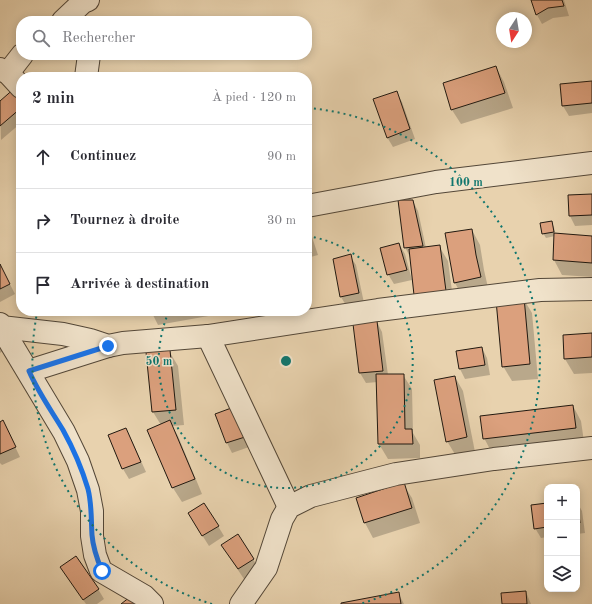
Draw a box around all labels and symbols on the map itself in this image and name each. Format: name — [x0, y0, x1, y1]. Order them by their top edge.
north arrow — [496, 12, 532, 48]
text: 100 m — [449, 177, 483, 189]
route end — [99, 337, 117, 355]
centre of rings — [279, 354, 293, 368]
text: 50 m — [146, 355, 173, 368]
route start — [93, 562, 111, 580]

